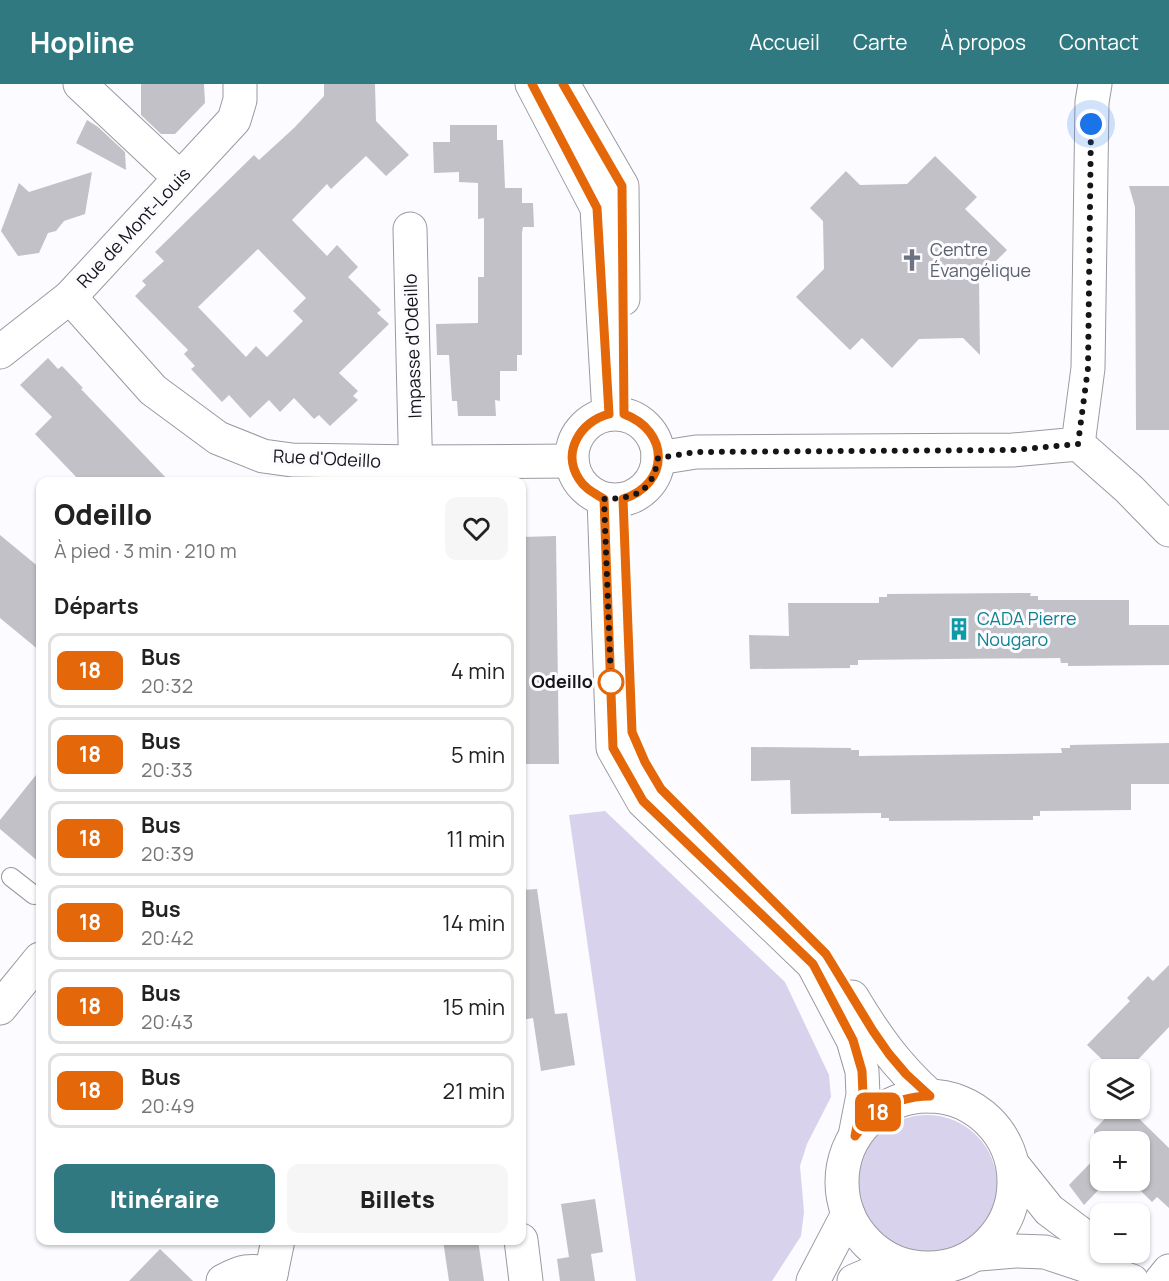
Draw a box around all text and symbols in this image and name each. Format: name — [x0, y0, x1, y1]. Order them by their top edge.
text: Hopline — [30, 23, 135, 61]
text: Accueil — [749, 28, 820, 56]
text: Carte — [853, 28, 907, 56]
text: À propos — [940, 28, 1026, 56]
text: Contact — [1059, 28, 1139, 56]
your location — [1076, 109, 1106, 139]
street label: Rue de Mont-Louis — [71, 162, 195, 293]
place label: Centre Évangélique — [930, 237, 1031, 282]
church icon: Centre Évangélique — [899, 247, 925, 273]
street label: Impasse d'Odeillo — [397, 273, 427, 419]
street label: Rue d'Odeillo — [272, 443, 382, 473]
text: Odeillo — [54, 495, 152, 533]
button: heart — [445, 497, 508, 560]
text: À pied · 3 min · 210 m — [54, 537, 237, 564]
text: Départs — [54, 591, 139, 621]
place label: CADA Pierre Nougaro — [977, 606, 1077, 651]
building icon: CADA Pierre Nougaro — [946, 616, 972, 642]
text: Bus — [141, 642, 181, 672]
text: 18 — [79, 656, 101, 684]
text: 4 min — [451, 656, 505, 686]
place label: Odeillo — [531, 669, 593, 693]
marker: Odeillo — [598, 669, 624, 695]
text: 20:32 — [141, 672, 193, 699]
text: Bus — [141, 726, 181, 756]
text: 18 — [79, 740, 101, 768]
text: 5 min — [451, 740, 505, 770]
text: 20:33 — [141, 756, 193, 783]
text: Bus — [141, 810, 181, 840]
text: 18 — [79, 824, 101, 852]
text: 11 min — [447, 824, 505, 854]
text: 20:39 — [141, 840, 194, 867]
text: Bus — [141, 894, 181, 924]
text: 18 — [79, 908, 101, 936]
text: 14 min — [442, 908, 505, 938]
text: 20:42 — [141, 924, 194, 951]
text: Bus — [141, 978, 181, 1008]
text: 18 — [79, 992, 101, 1020]
text: 15 min — [442, 992, 505, 1022]
text: 20:43 — [141, 1008, 193, 1035]
map controls — [1090, 1059, 1150, 1263]
button: layers — [1090, 1059, 1150, 1119]
text: Bus — [141, 1062, 181, 1092]
text: 18 — [79, 1076, 101, 1104]
text: 21 min — [443, 1076, 505, 1106]
text: 20:49 — [141, 1092, 195, 1119]
line badge: 18 — [851, 1092, 905, 1132]
text: 18 — [867, 1098, 889, 1126]
button: + — [1090, 1131, 1150, 1191]
button: Itinéraire — [54, 1164, 275, 1233]
button: Billets — [287, 1164, 508, 1233]
button: − — [1090, 1203, 1150, 1263]

